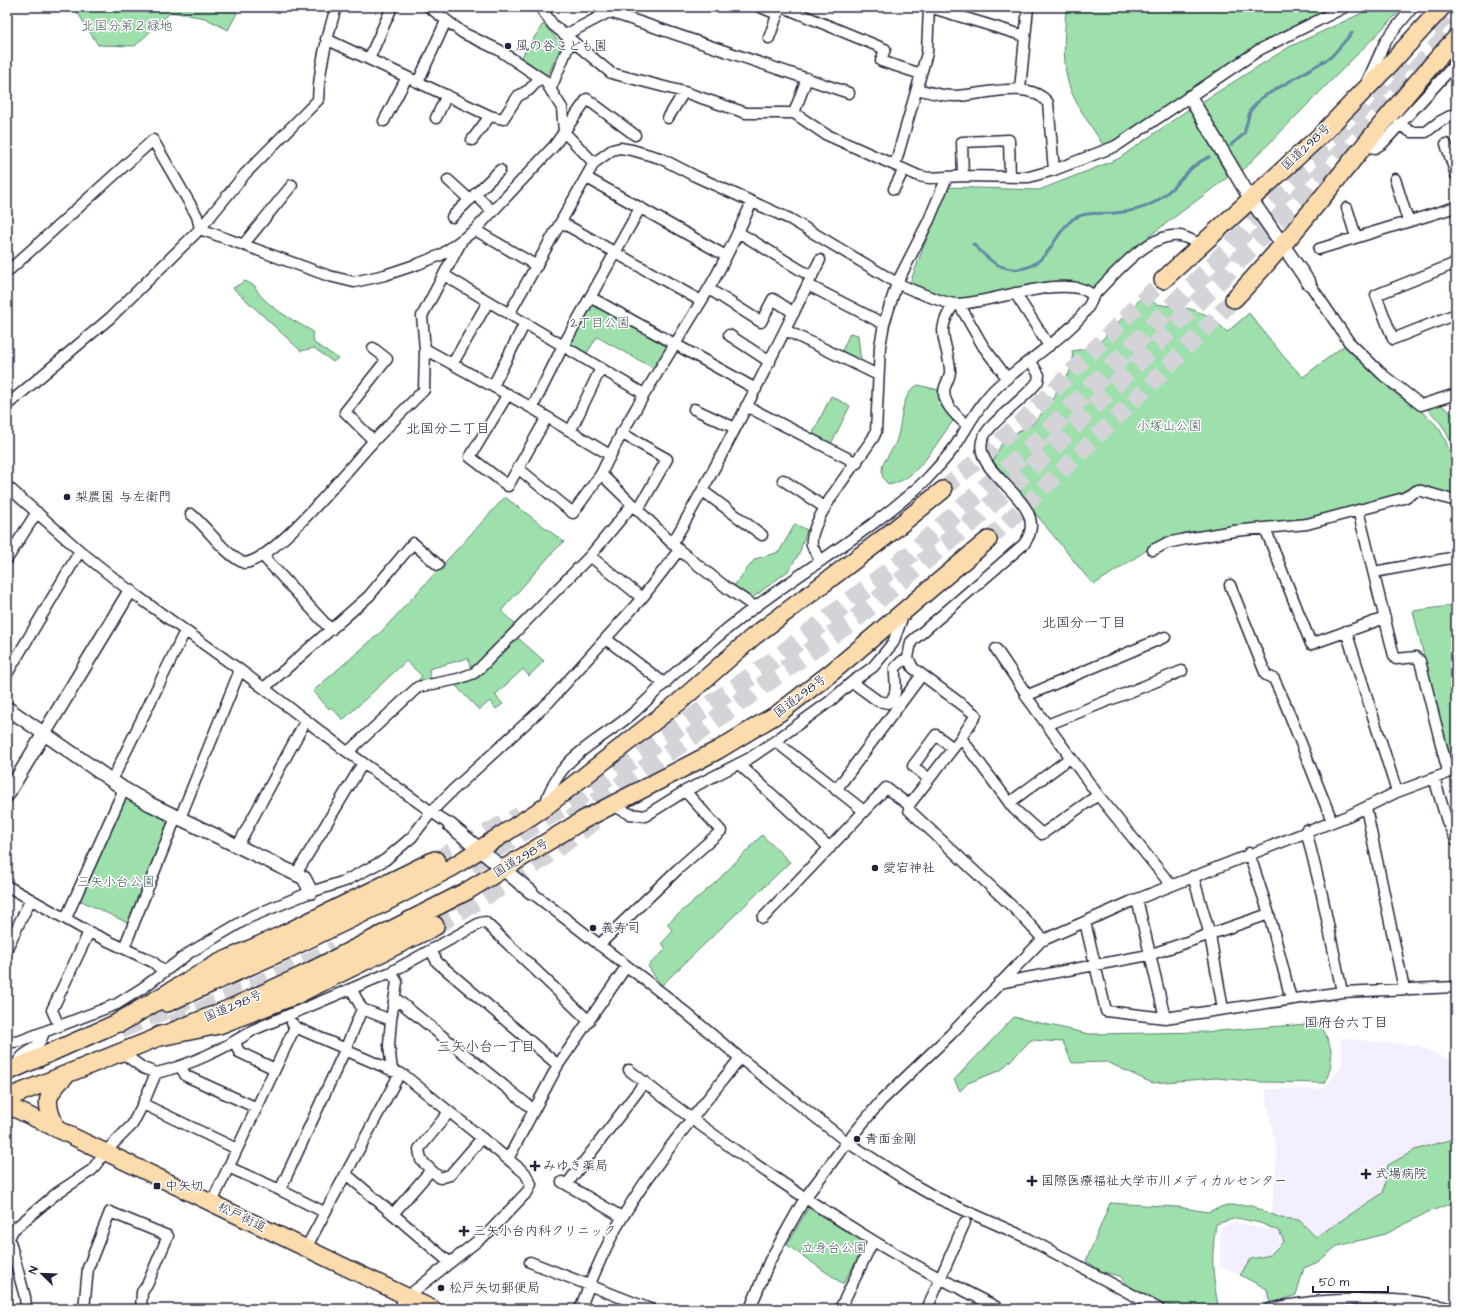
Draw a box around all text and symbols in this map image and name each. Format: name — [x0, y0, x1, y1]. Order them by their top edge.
park label: 北国分第２緑地 — [81, 17, 173, 35]
place label: 風の谷こども園 — [516, 37, 607, 55]
marker: 風の谷こども園 — [503, 41, 513, 51]
street label: 国道298号 — [1277, 119, 1335, 175]
park label: 2丁目公園 — [570, 314, 630, 332]
park label: 小塚山公園 — [1136, 417, 1202, 435]
district label: 北国分二丁目 — [406, 419, 490, 439]
place label: 梨農園 与左衛門 — [75, 488, 171, 506]
marker: 梨農園 与左衛門 — [62, 492, 72, 502]
district label: 北国分一丁目 — [1042, 613, 1126, 633]
street label: 国道298号 — [770, 670, 830, 722]
street label: 国道298号 — [490, 834, 552, 882]
place label: 愛宕神社 — [883, 859, 935, 877]
marker: 愛宕神社 — [870, 863, 880, 873]
park label: 三矢小台公園 — [77, 873, 155, 891]
place label: 義寿司 — [601, 919, 640, 937]
marker: 義寿司 — [588, 923, 598, 933]
street label: 国道298号 — [201, 986, 265, 1026]
district label: 国府台六丁目 — [1304, 1013, 1388, 1033]
district label: 三矢小台一丁目 — [437, 1037, 535, 1057]
place label: 青面金剛 — [865, 1130, 917, 1148]
marker: 青面金剛 — [852, 1134, 862, 1144]
place label: みゆき薬局 — [543, 1157, 608, 1175]
marker: みゆき薬局 — [530, 1161, 540, 1171]
place label: 式場病院 — [1375, 1165, 1427, 1183]
marker: 式場病院 — [1360, 1168, 1372, 1180]
place label: 国際医療福祉大学市川メディカルセンター — [1041, 1172, 1287, 1190]
marker: 国際医療福祉大学市川メディカルセンター — [1026, 1175, 1038, 1187]
place label: 中矢切 — [165, 1177, 204, 1195]
marker: 中矢切 — [152, 1181, 162, 1191]
street label: 松戸街道 — [215, 1198, 269, 1236]
place label: 三矢小台内科クリニック — [473, 1222, 616, 1240]
marker: 三矢小台内科クリニック — [458, 1225, 470, 1237]
park label: 立身台公園 — [801, 1239, 867, 1257]
north arrow — [22, 1254, 62, 1294]
text: N — [25, 1264, 42, 1276]
scale bar — [1313, 1268, 1388, 1294]
text: 50 m — [1319, 1274, 1350, 1291]
place label: 松戸矢切郵便局 — [449, 1279, 540, 1297]
marker: 松戸矢切郵便局 — [436, 1283, 446, 1293]

